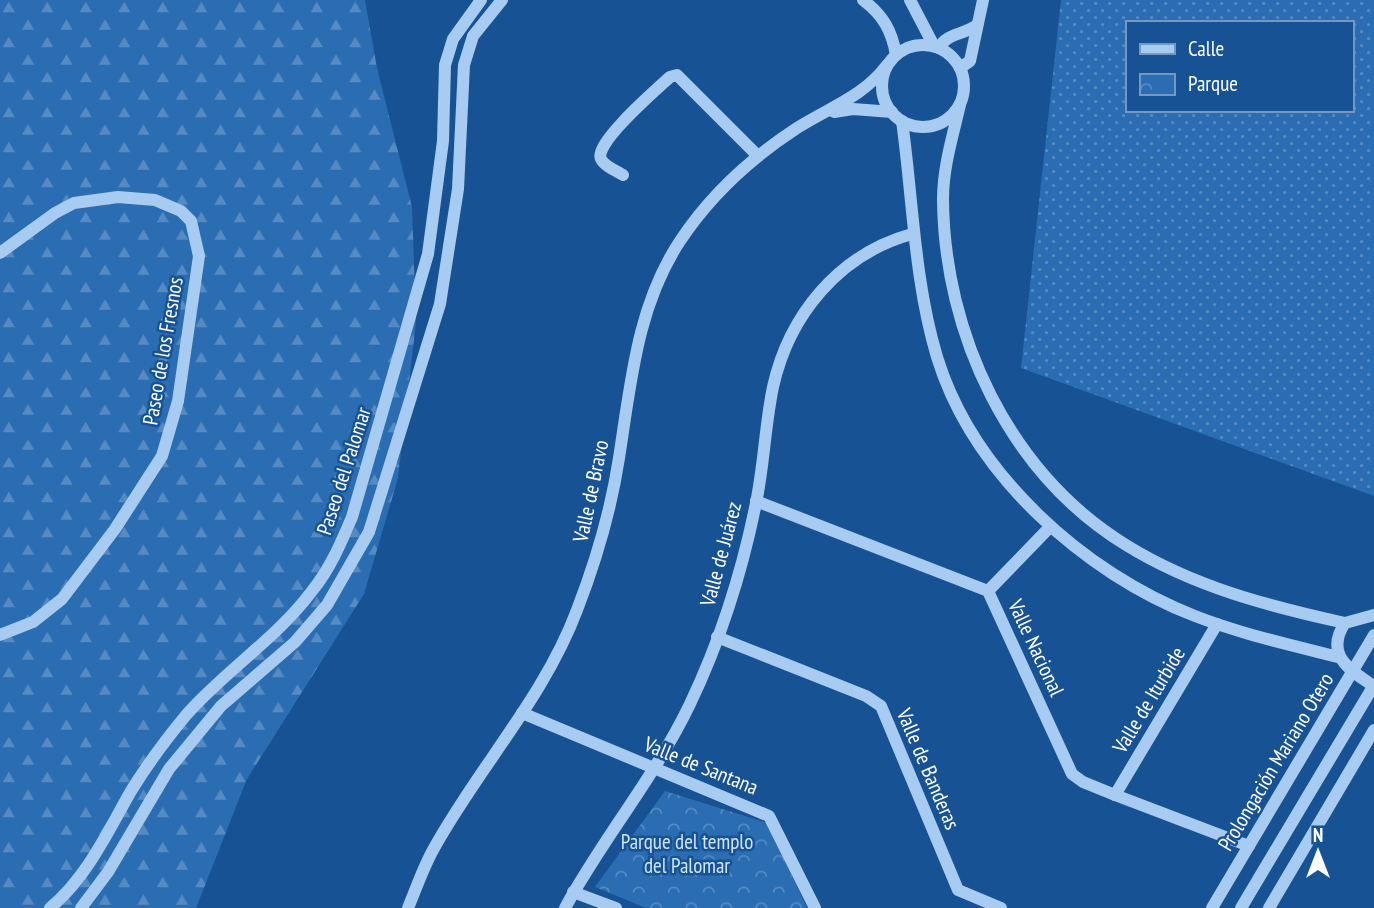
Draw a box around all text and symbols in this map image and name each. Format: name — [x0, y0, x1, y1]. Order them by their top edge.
legend — [1126, 21, 1353, 112]
text: Calle — [1188, 35, 1224, 62]
text: Parque — [1188, 70, 1238, 97]
street label: Paseo de los Fresnos — [136, 275, 189, 427]
street label: Paseo del Palomar — [310, 403, 377, 538]
street label: Valle de Bravo — [566, 437, 614, 545]
street label: Valle de Juárez — [693, 499, 747, 610]
street label: Valle Nacional — [1002, 594, 1071, 700]
street label: Valle de Iturbide — [1106, 642, 1191, 759]
street label: Prolongación Mariano Otero — [1212, 668, 1339, 856]
street label: Valle de Banderas — [890, 703, 966, 833]
street label: Valle de Santana — [639, 730, 762, 801]
north arrow — [1283, 817, 1353, 887]
text: N — [1313, 823, 1323, 847]
park label: Parque del templo del Palomar — [621, 828, 753, 879]

